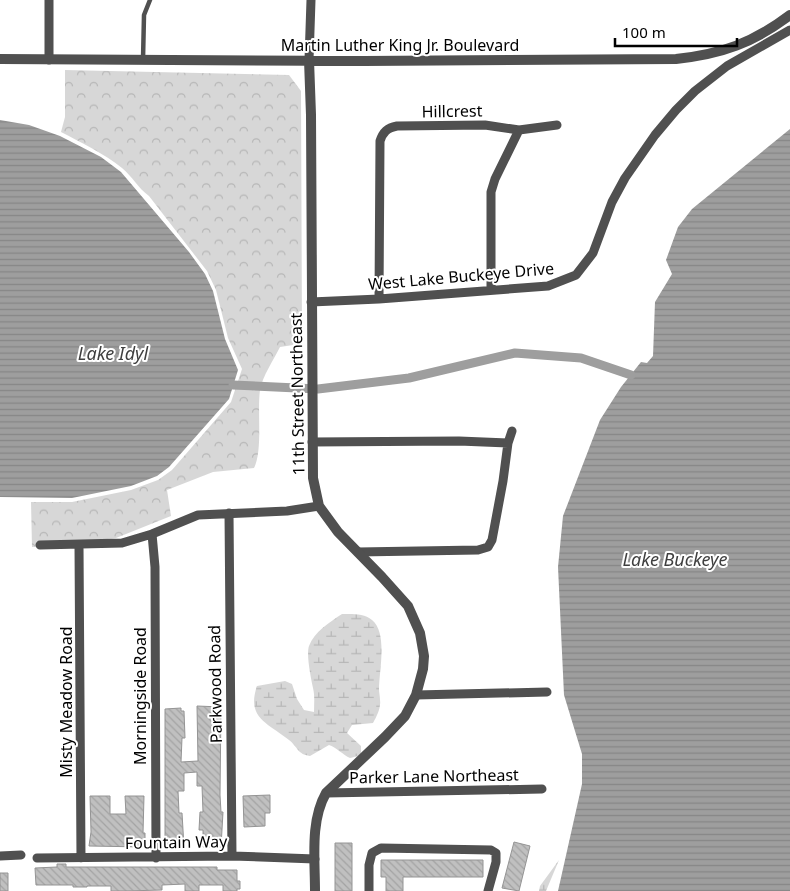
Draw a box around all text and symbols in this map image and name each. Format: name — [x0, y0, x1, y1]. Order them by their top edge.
scale bar — [615, 15, 738, 47]
text: 100 m — [622, 22, 666, 42]
street label: Martin Luther King Jr. Boulevard — [281, 34, 519, 56]
street label: Hillcrest — [421, 99, 483, 123]
street label: West Lake Buckeye Drive — [367, 257, 555, 295]
street label: 11th Street Northeast — [285, 312, 309, 475]
water label: Lake Idyl — [78, 341, 149, 365]
water label: Lake Buckeye — [623, 547, 728, 571]
street label: Parkwood Road — [203, 625, 227, 743]
street label: Misty Meadow Road — [55, 626, 77, 778]
street label: Morningside Road — [129, 627, 151, 765]
street label: Parker Lane Northeast — [349, 764, 519, 788]
street label: Fountain Way — [125, 830, 228, 854]

